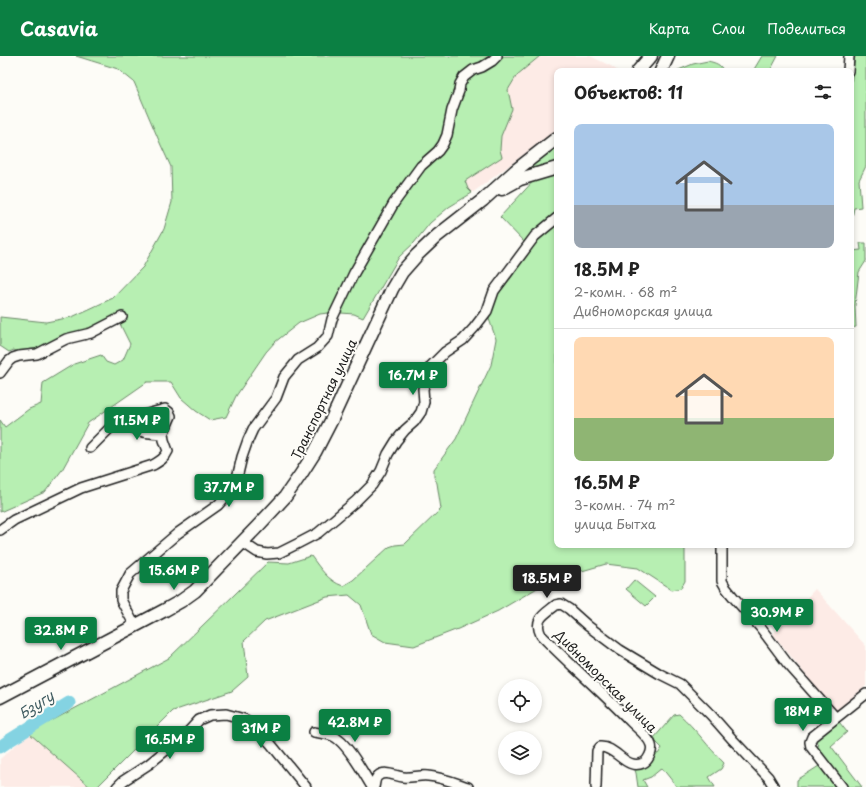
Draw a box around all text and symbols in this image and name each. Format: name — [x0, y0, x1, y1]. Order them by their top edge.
text: Casavia — [20, 14, 98, 42]
text: Карта — [649, 18, 690, 39]
text: Слои — [712, 18, 745, 39]
text: Поделиться — [767, 18, 846, 39]
text: Объектов: 11 — [574, 79, 683, 105]
icon: filters — [812, 81, 834, 103]
icon: home — [668, 150, 740, 222]
text: 18.5M ₽ — [574, 256, 640, 282]
text: 2-комн. · 68 m² — [574, 282, 678, 301]
text: Дивноморская улица — [574, 301, 712, 320]
street label: Транспортная улица — [286, 335, 361, 462]
pin: 16.7M ₽ — [376, 362, 450, 396]
icon: home — [668, 363, 740, 435]
text: 16.7M ₽ — [388, 365, 438, 384]
pin: 11.5M ₽ — [100, 407, 174, 441]
text: 11.5M ₽ — [113, 410, 161, 429]
text: 16.5M ₽ — [574, 469, 640, 495]
pin: 37.7M ₽ — [192, 474, 266, 508]
text: 37.7M ₽ — [203, 477, 255, 496]
text: 3-комн. · 74 m² — [574, 495, 675, 514]
text: улица Бытха — [574, 514, 656, 533]
pin: 15.6M ₽ — [137, 557, 211, 591]
text: 15.6M ₽ — [148, 560, 200, 579]
pin: 18.5M ₽ — [510, 565, 584, 599]
text: 18.5M ₽ — [522, 568, 572, 587]
pin: 30.9M ₽ — [740, 599, 814, 633]
text: 30.9M ₽ — [750, 602, 804, 621]
pin: 32.8M ₽ — [24, 617, 98, 651]
text: 32.8M ₽ — [34, 620, 88, 639]
street label: Дивноморская улица — [550, 624, 663, 737]
map controls — [498, 679, 542, 775]
button: locate — [498, 679, 542, 723]
water label: Бзугу — [14, 685, 58, 724]
pin: 18M ₽ — [775, 698, 831, 732]
text: 18M ₽ — [784, 701, 822, 720]
pin: 42.8M ₽ — [318, 709, 392, 743]
text: 42.8M ₽ — [328, 712, 382, 731]
pin: 31M ₽ — [233, 715, 289, 749]
text: 31M ₽ — [241, 718, 281, 737]
pin: 16.5M ₽ — [133, 726, 207, 760]
text: 16.5M ₽ — [145, 729, 195, 748]
button: layers — [498, 731, 542, 775]

